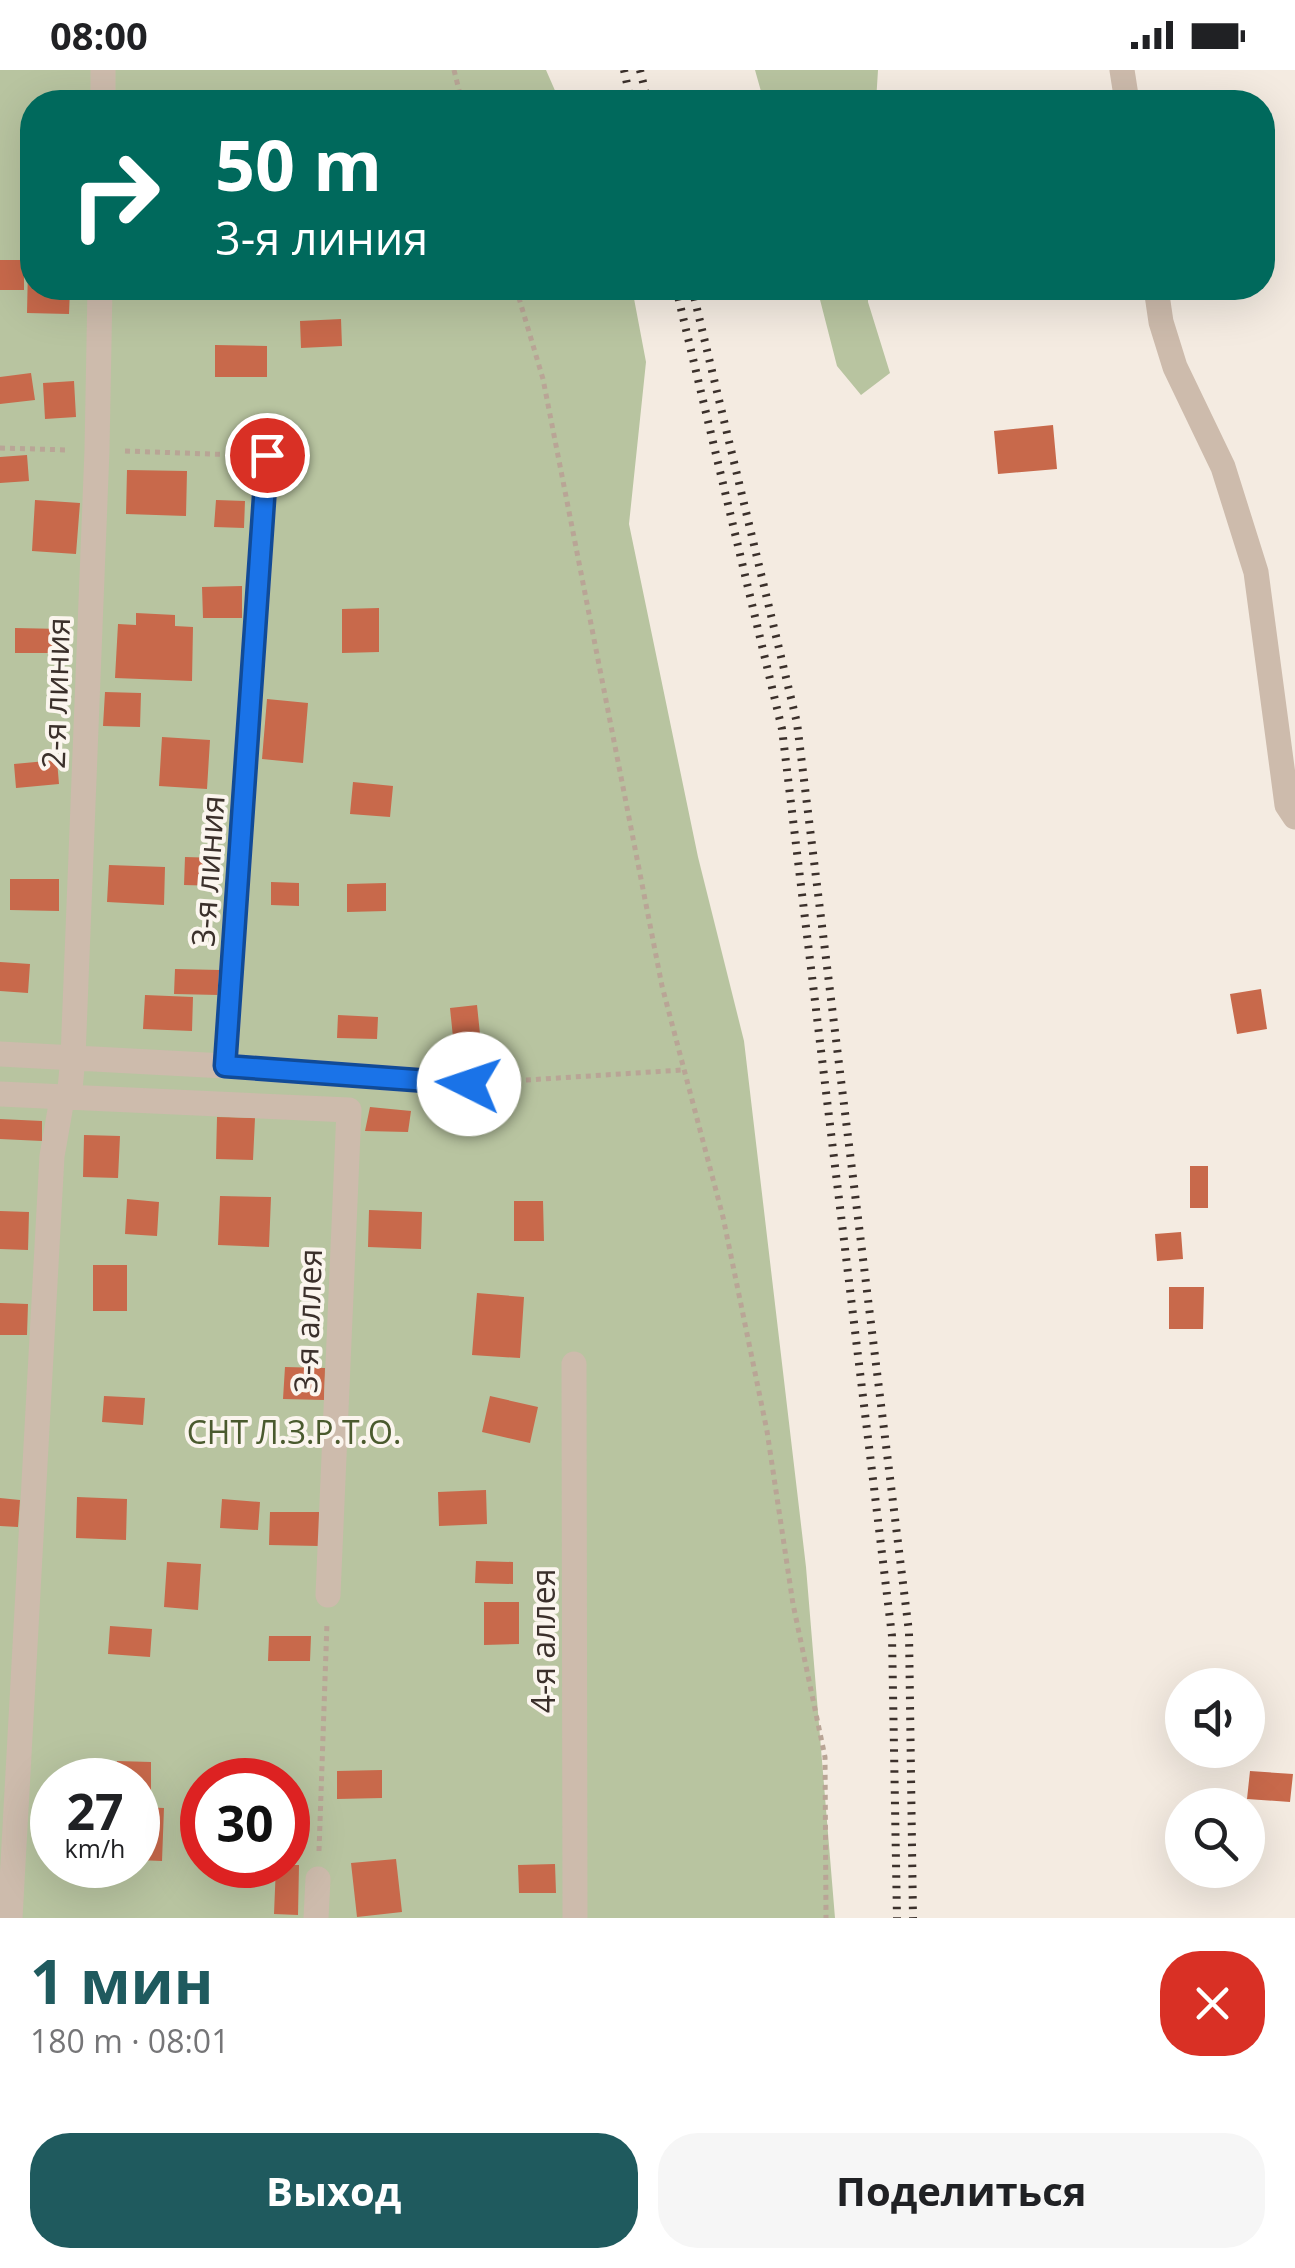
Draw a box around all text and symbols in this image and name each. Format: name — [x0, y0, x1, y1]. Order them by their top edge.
text: 08:00 — [50, 9, 148, 61]
text: 50 m — [215, 116, 382, 212]
icon: right — [50, 130, 180, 260]
text: 3-я линия — [215, 207, 428, 268]
pin — [225, 413, 310, 498]
icon: arrive — [240, 428, 295, 483]
street label: 2-я линия — [31, 616, 79, 770]
street label: 3-я линия — [180, 794, 234, 948]
position arrow — [417, 1032, 521, 1136]
street label: 3-я аллея — [283, 1248, 331, 1394]
park label: СНТ Л.З.Р.Т.О. — [187, 1410, 401, 1453]
street label: 4-я аллея — [521, 1569, 564, 1713]
map controls — [1165, 1668, 1265, 1888]
button: sound — [1165, 1668, 1265, 1768]
speed limit sign: 30 — [180, 1758, 310, 1888]
text: 27 — [66, 1777, 124, 1845]
button: search — [1165, 1788, 1265, 1888]
text: km/h — [65, 1831, 125, 1865]
text: 1 мин — [30, 1940, 214, 2022]
button: close — [1160, 1951, 1265, 2056]
text: 180 m · 08:01 — [30, 2019, 229, 2062]
button: Выход — [30, 2133, 638, 2248]
button: Поделиться — [658, 2133, 1265, 2248]

